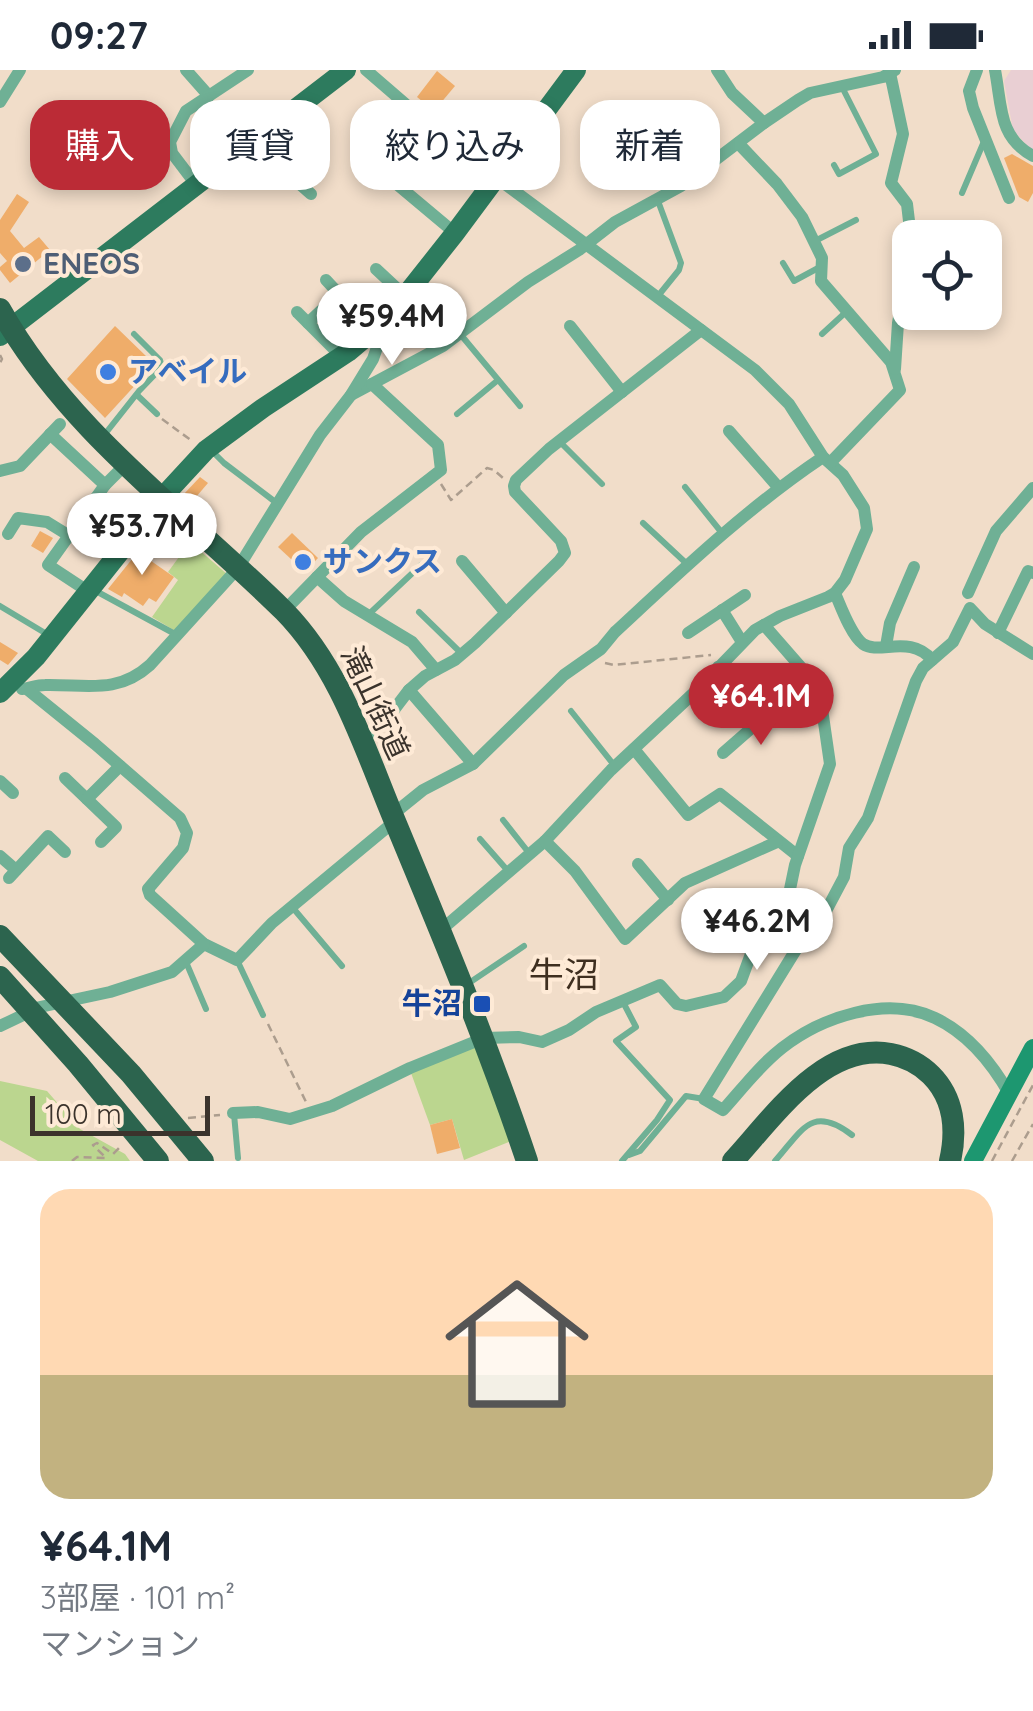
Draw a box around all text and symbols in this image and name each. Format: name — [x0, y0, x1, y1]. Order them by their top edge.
text: 09:27 — [50, 11, 148, 59]
chip: 購入 — [30, 100, 170, 190]
chip: 賃貸 — [190, 100, 330, 190]
chip: 絞り込み — [350, 100, 560, 190]
chip: 新着 — [580, 100, 720, 190]
map controls — [892, 220, 1002, 330]
button: locate — [892, 220, 1002, 330]
place label: ENEOS — [43, 244, 140, 282]
marker: ENEOS — [12, 253, 34, 275]
pin: ¥59.4M — [311, 283, 473, 368]
text: ¥59.4M — [339, 295, 445, 335]
place label: アベイル — [128, 352, 247, 390]
marker: アベイル — [97, 361, 119, 383]
pin: ¥53.7M — [61, 493, 223, 578]
text: ¥53.7M — [89, 505, 195, 545]
place label: サンクス — [323, 542, 442, 580]
marker: サンクス — [292, 551, 314, 573]
street label: 滝山街道 — [333, 640, 418, 765]
pin: ¥64.1M — [680, 663, 842, 748]
text: ¥64.1M — [711, 675, 811, 715]
pin: ¥46.2M — [676, 888, 838, 973]
text: ¥46.2M — [703, 900, 811, 940]
district label: 牛沼 — [529, 952, 599, 996]
place label: 牛沼 — [402, 984, 462, 1022]
marker: 牛沼 — [471, 993, 493, 1015]
scale bar — [30, 1091, 210, 1136]
text: 100 m — [45, 1096, 122, 1131]
icon: home — [427, 1254, 607, 1434]
text: ¥64.1M — [40, 1519, 172, 1572]
text: 3部屋 · 101 m² — [40, 1577, 235, 1617]
text: マンション — [40, 1623, 200, 1663]

